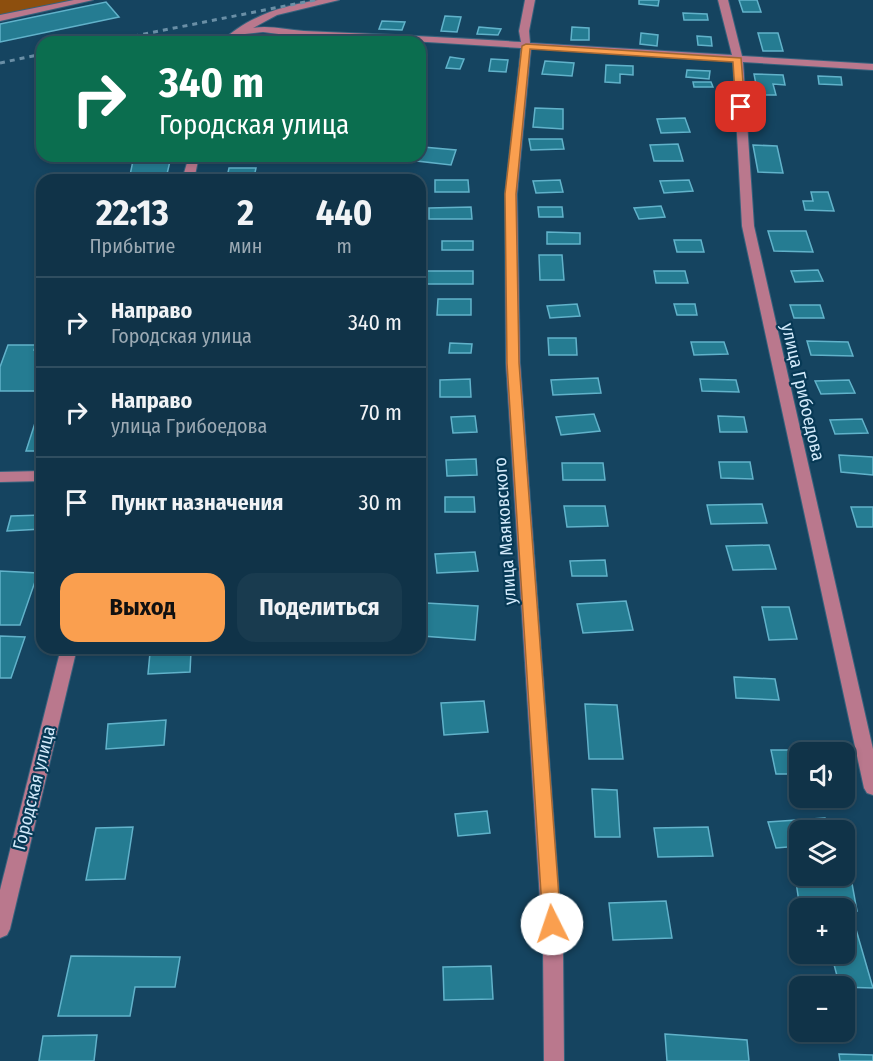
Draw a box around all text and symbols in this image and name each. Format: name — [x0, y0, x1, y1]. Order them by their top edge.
text: 340 m — [159, 58, 264, 108]
icon: right — [60, 60, 138, 138]
pin — [715, 81, 766, 132]
icon: arrive — [724, 90, 757, 123]
text: Городская улица — [159, 109, 349, 141]
text: 22:13 — [96, 191, 169, 235]
text: 2 — [237, 191, 254, 235]
text: 440 — [316, 191, 373, 235]
text: Прибытие — [89, 234, 175, 258]
text: мин — [229, 234, 262, 258]
text: m — [336, 234, 352, 258]
text: Направо — [111, 297, 192, 324]
icon: right — [60, 306, 93, 339]
text: 340 m — [348, 309, 402, 336]
street label: улица Грибоедова — [776, 321, 830, 463]
text: Городская улица — [111, 324, 252, 348]
text: Направо — [111, 387, 192, 414]
icon: right — [60, 396, 93, 429]
text: 70 m — [360, 399, 402, 426]
text: улица Грибоедова — [111, 414, 267, 438]
street label: улица Маяковского — [489, 456, 521, 606]
icon: arrive — [60, 486, 93, 519]
text: Пункт назначения — [111, 489, 283, 516]
text: 30 m — [359, 489, 402, 516]
button: Выход — [60, 573, 225, 642]
button: Поделиться — [237, 573, 402, 642]
street label: Городская улица — [8, 724, 60, 852]
map controls — [789, 742, 855, 1042]
button: sound — [789, 742, 855, 808]
button: layers — [789, 820, 855, 886]
position arrow — [520, 892, 584, 956]
button: + — [789, 898, 855, 964]
button: − — [789, 976, 855, 1042]

